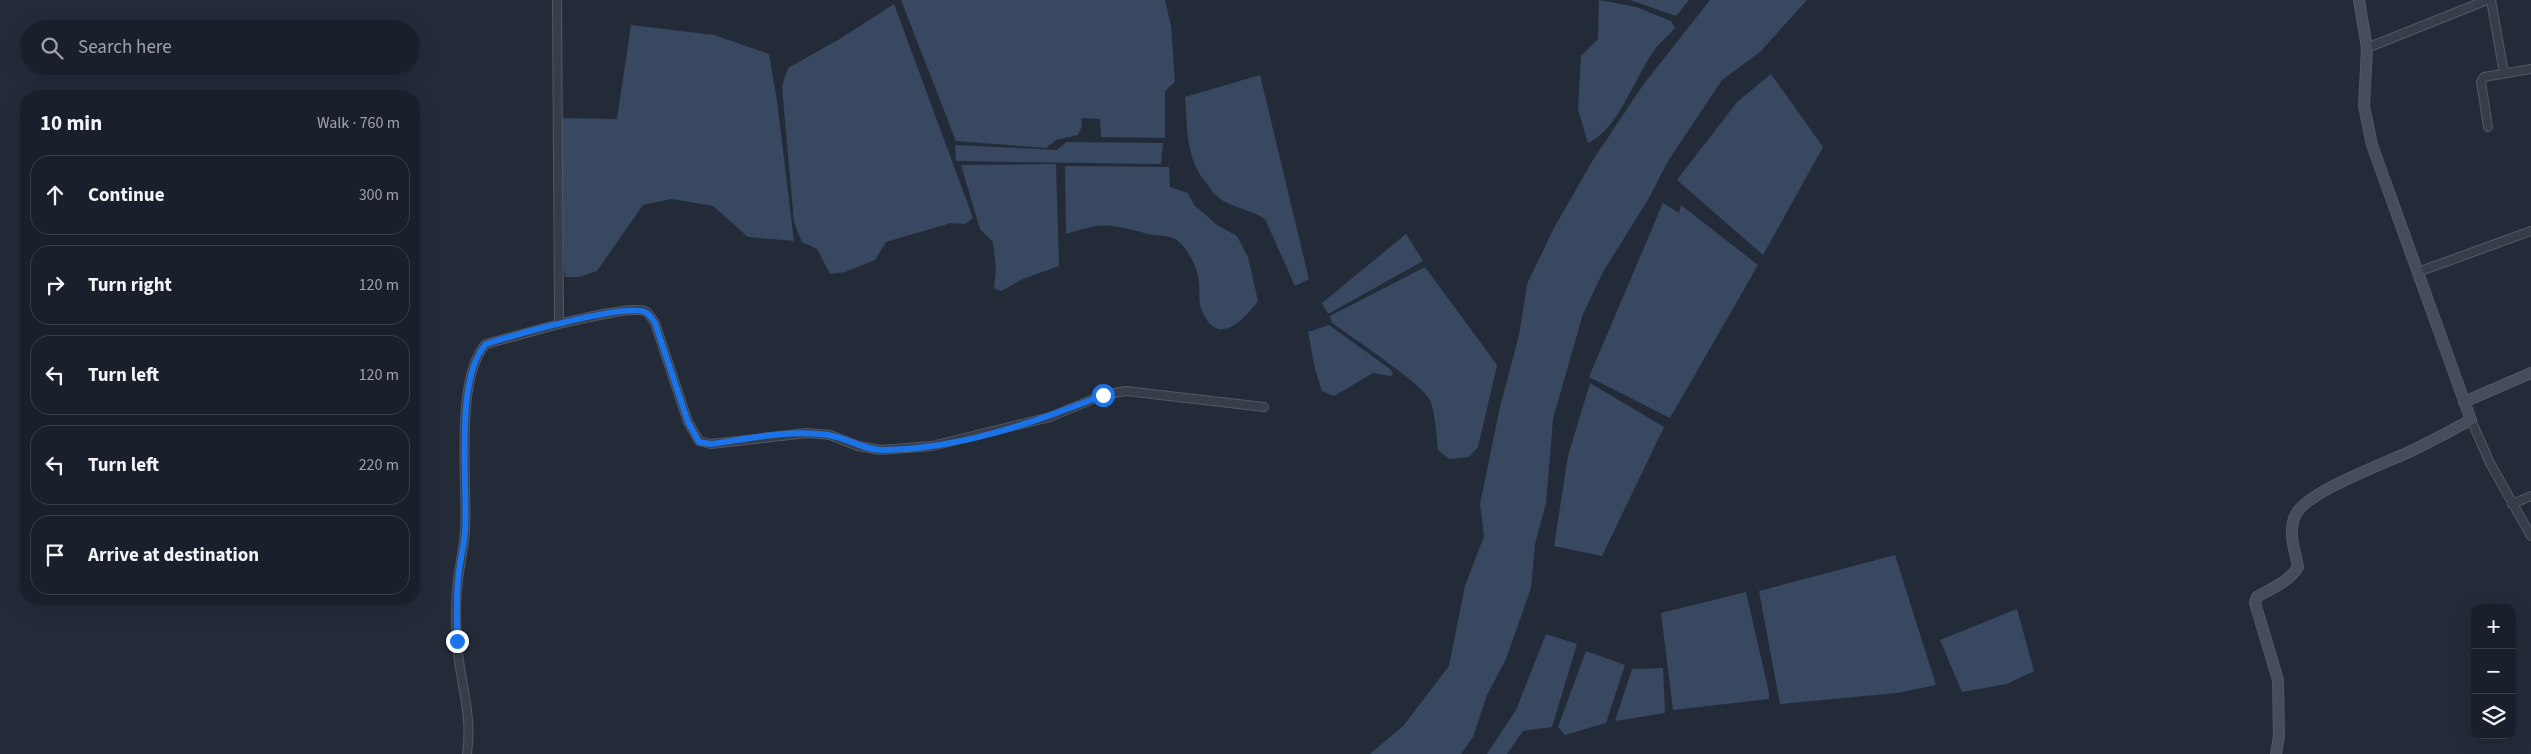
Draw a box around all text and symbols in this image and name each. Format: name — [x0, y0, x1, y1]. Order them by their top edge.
search box — [20, 20, 420, 75]
icon: search — [38, 34, 66, 62]
text: Search here — [78, 34, 172, 61]
text: 10 min — [40, 108, 102, 138]
text: Walk · 760 m — [317, 112, 400, 134]
icon: ahead — [41, 181, 69, 209]
text: Continue — [88, 182, 165, 209]
text: 300 m — [359, 184, 399, 206]
icon: right — [41, 271, 69, 299]
text: Turn right — [88, 272, 172, 299]
text: 120 m — [359, 274, 399, 296]
icon: left — [41, 361, 69, 389]
text: Turn left — [88, 362, 159, 389]
text: 120 m — [359, 364, 399, 386]
route start — [1092, 384, 1115, 407]
icon: left — [41, 451, 69, 479]
text: Turn left — [88, 452, 159, 479]
text: 220 m — [359, 454, 399, 476]
icon: arrive — [41, 541, 69, 569]
text: Arrive at destination — [88, 542, 259, 569]
map controls — [2471, 604, 2516, 739]
button: + — [2471, 604, 2516, 649]
route end — [446, 630, 469, 653]
button: − — [2471, 649, 2516, 694]
button: layers — [2471, 694, 2516, 739]

